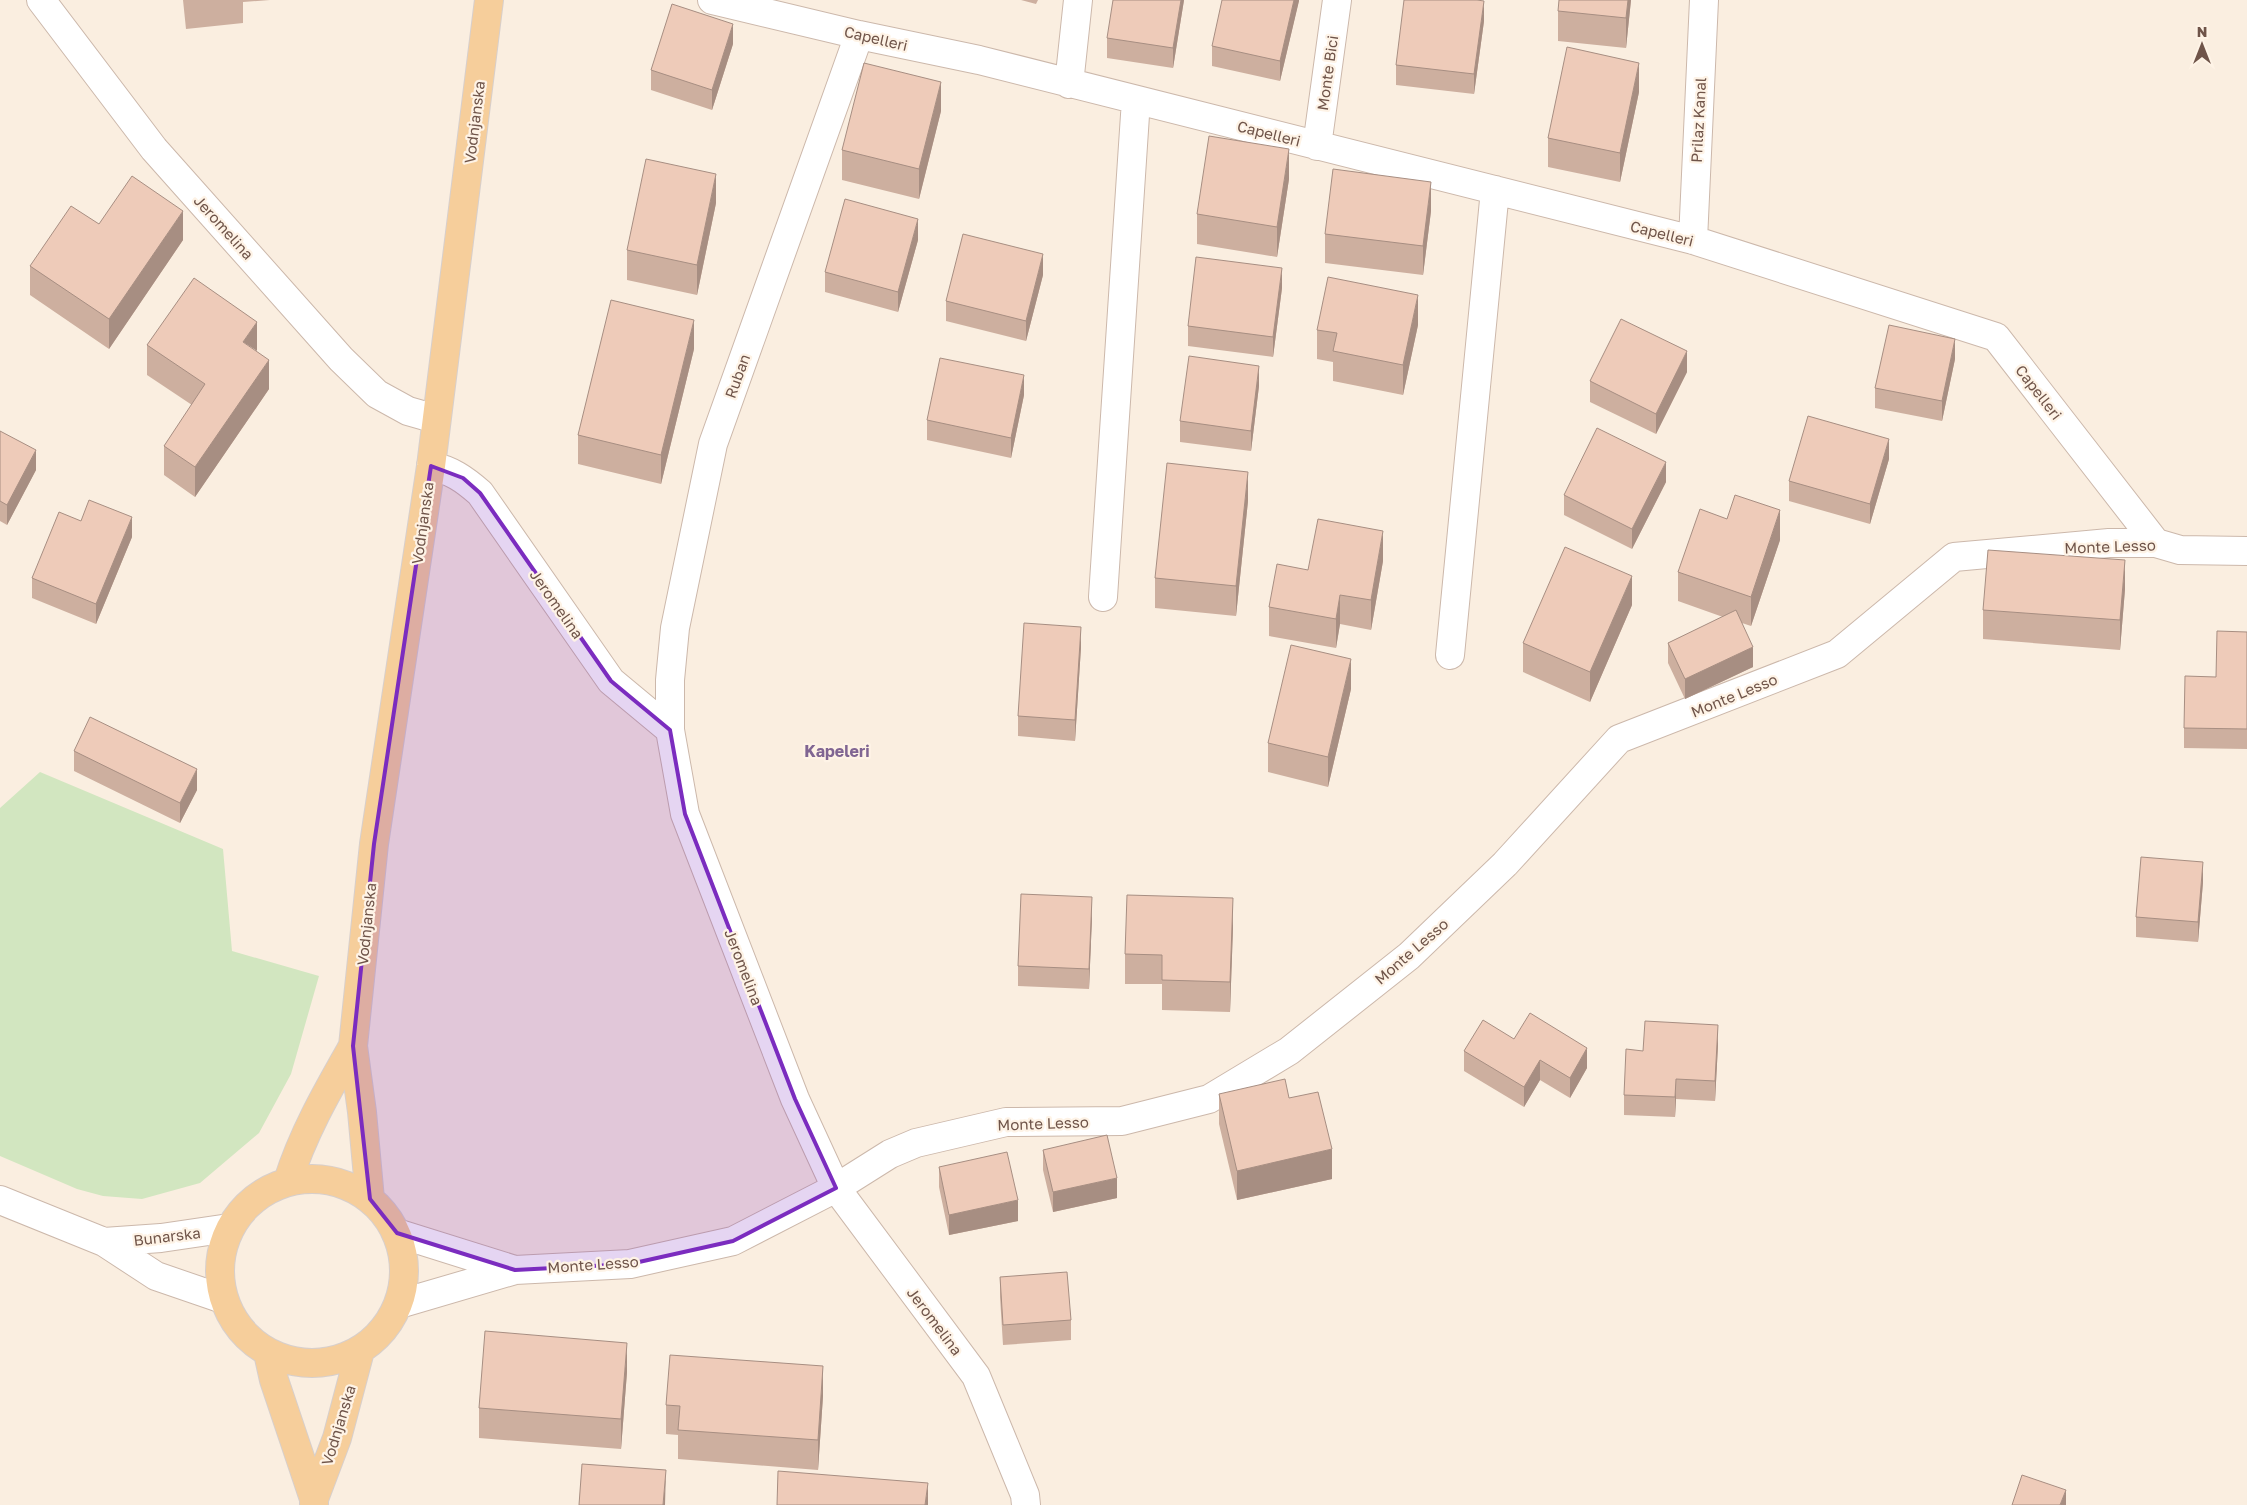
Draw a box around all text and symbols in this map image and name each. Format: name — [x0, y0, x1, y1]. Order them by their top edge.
north arrow — [2177, 20, 2227, 70]
street label: Capelleri — [842, 22, 910, 54]
text: N — [2197, 23, 2207, 40]
street label: Monte Bici — [1313, 34, 1341, 112]
street label: Prilaz Kanal — [1687, 77, 1709, 163]
street label: Vodnjanska — [460, 80, 488, 164]
street label: Capelleri — [1235, 116, 1303, 150]
street label: Jeromelina — [190, 191, 258, 263]
street label: Capelleri — [1628, 216, 1696, 250]
street label: Ruban — [721, 351, 753, 401]
street label: Capelleri — [2012, 361, 2066, 423]
street label: Vodnjanska — [407, 481, 437, 565]
street label: Monte Lesso — [2064, 535, 2156, 557]
street label: Jeromelina — [527, 566, 587, 642]
street label: Monte Lesso — [1688, 670, 1780, 720]
district label: Kapeleri — [804, 741, 870, 761]
street label: Vodnjanska — [353, 882, 379, 966]
street label: Monte Lesso — [1371, 914, 1451, 988]
street label: Jeromelina — [721, 926, 767, 1008]
street label: Monte Lesso — [997, 1112, 1089, 1134]
street label: Bunarska — [132, 1223, 202, 1249]
street label: Monte Lesso — [547, 1252, 639, 1276]
street label: Jeromelina — [904, 1284, 966, 1358]
street label: Vodnjanska — [317, 1383, 359, 1467]

